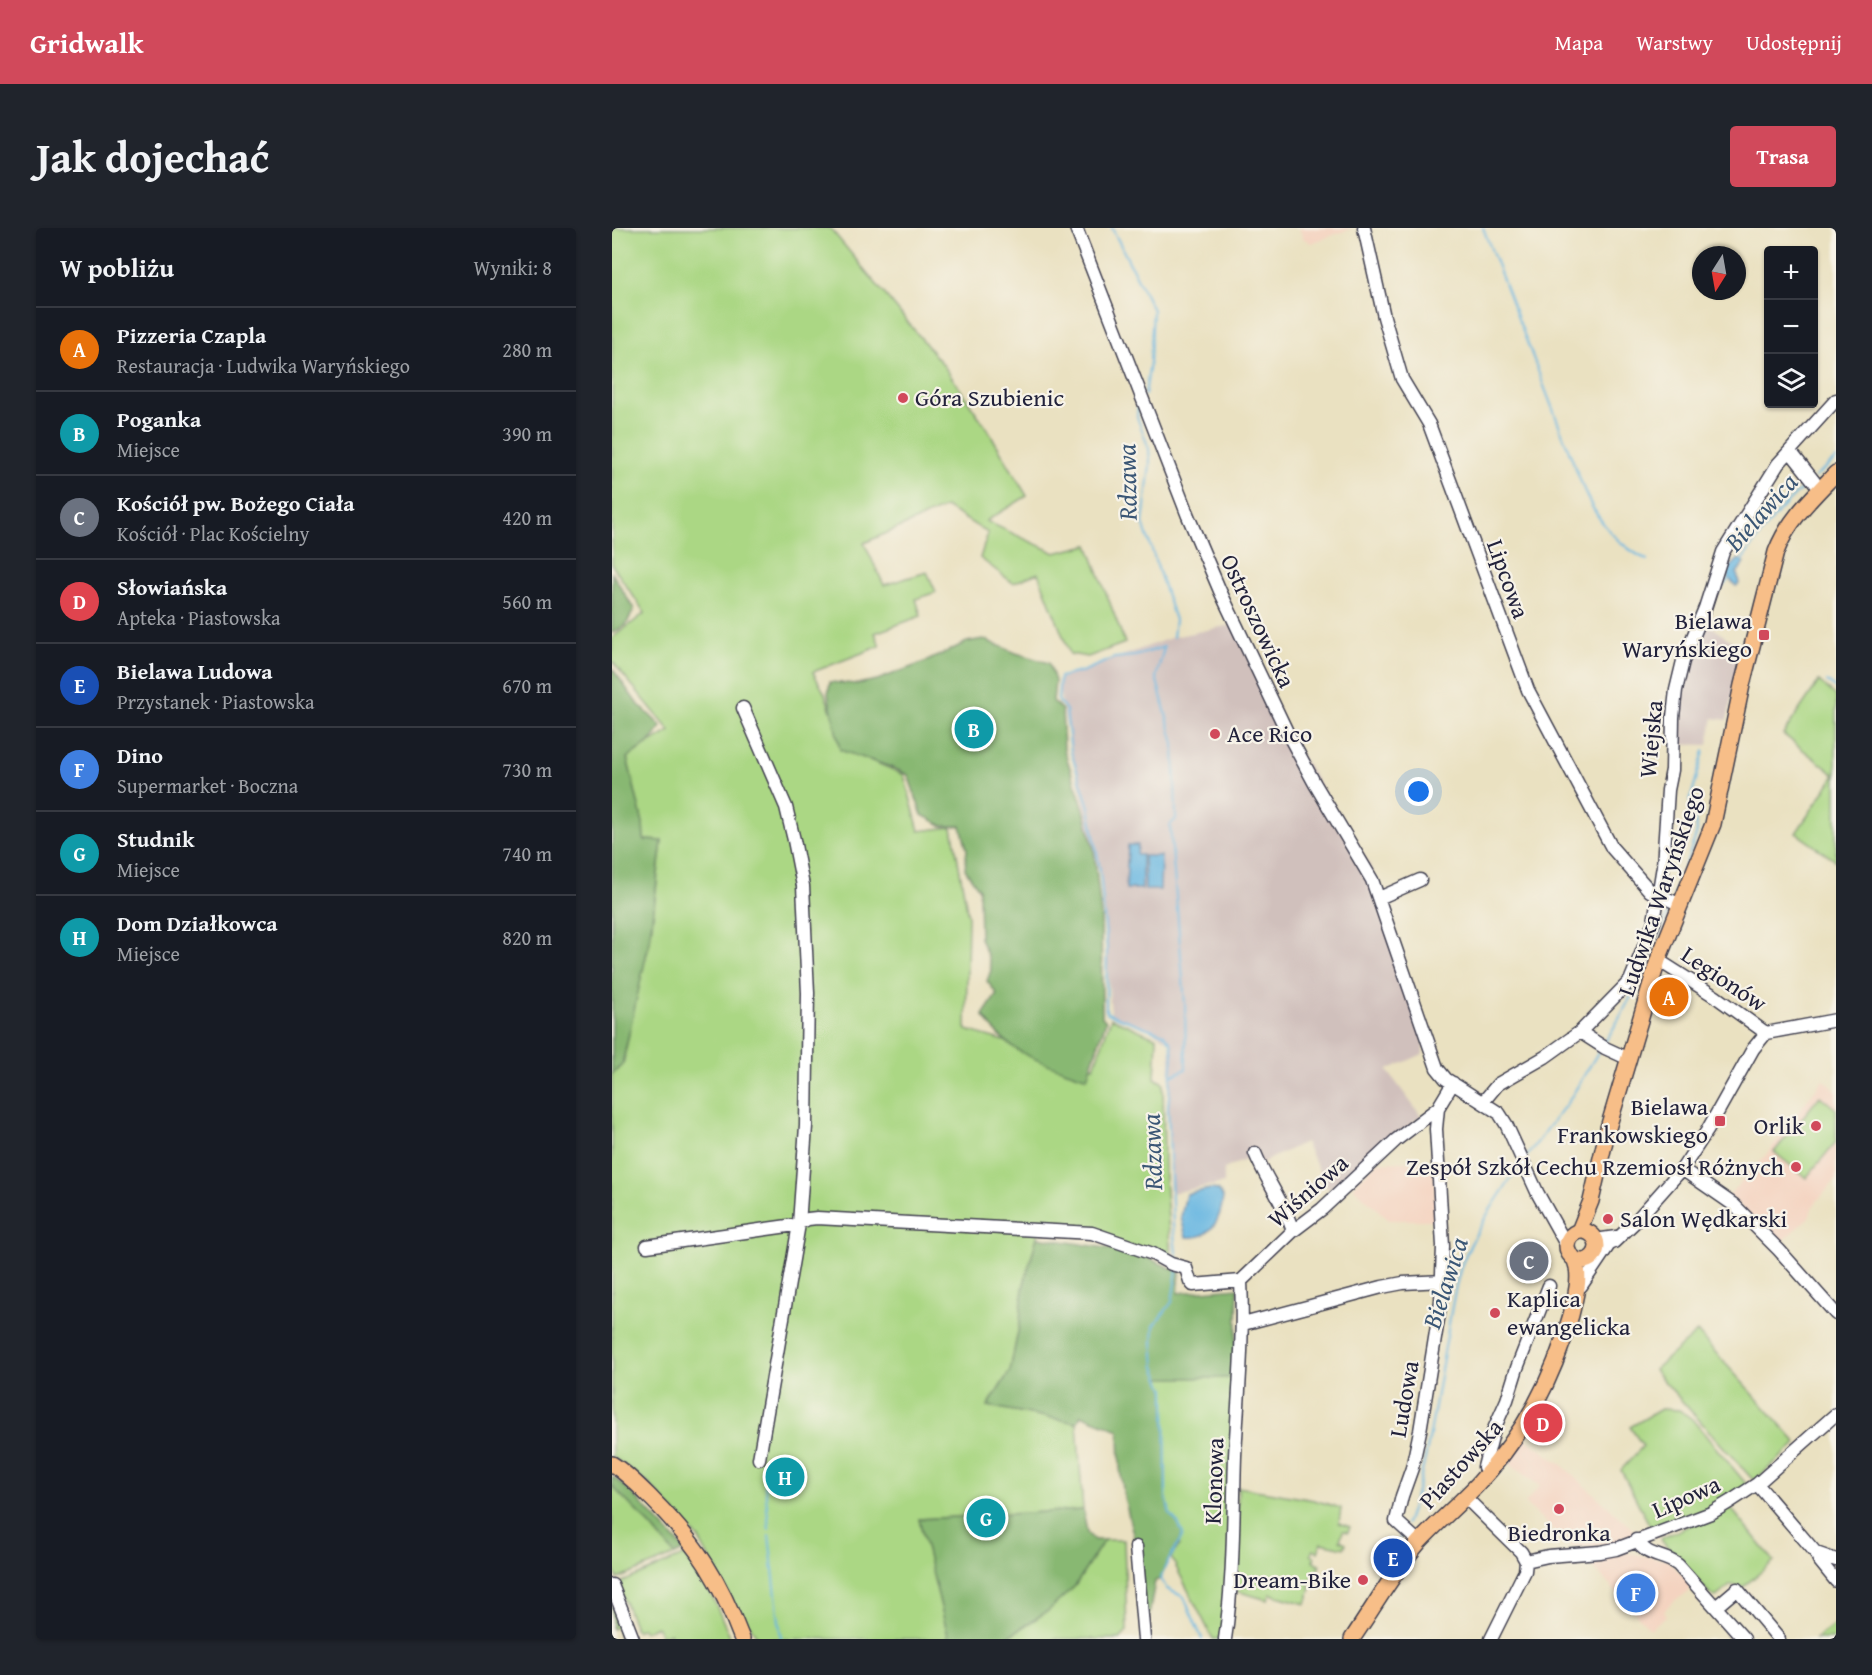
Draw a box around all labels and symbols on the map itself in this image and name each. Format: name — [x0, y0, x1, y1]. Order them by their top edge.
north arrow — [1692, 246, 1746, 300]
place label: Góra Szubienic — [915, 380, 1065, 415]
marker: Góra Szubienic — [896, 391, 910, 405]
water label: Rdzawa — [1106, 443, 1147, 522]
water label: Bielawica — [1714, 464, 1807, 560]
street label: Lipcowa — [1478, 534, 1539, 624]
street label: Ostroszowicka — [1212, 548, 1305, 694]
place label: Bielawa Waryńskiego — [1622, 603, 1753, 666]
marker: Bielawa Waryńskiego — [1757, 628, 1771, 642]
street label: Wiejska — [1630, 698, 1671, 779]
pin: B — [954, 706, 994, 752]
place label: Ace Rico — [1227, 716, 1312, 751]
marker: Ace Rico — [1208, 727, 1222, 741]
your location — [1404, 777, 1433, 806]
street label: Ludwika Waryńskiego — [1608, 781, 1713, 1001]
street label: Legionów — [1674, 937, 1774, 1020]
pin: A — [1650, 974, 1688, 1020]
place label: Bielawa Frankowskiego — [1557, 1089, 1709, 1152]
place label: Orlik — [1754, 1108, 1805, 1143]
water label: Rdzawa — [1131, 1113, 1172, 1192]
marker: Bielawa Frankowskiego — [1713, 1114, 1727, 1128]
marker: Orlik — [1809, 1119, 1823, 1133]
street label: Wiśniowa — [1260, 1145, 1356, 1236]
place label: Zespół Szkół Cechu Rzemiosł Różnych — [1406, 1149, 1785, 1184]
marker: Zespół Szkół Cechu Rzemiosł Różnych — [1789, 1160, 1803, 1174]
place label: Salon Wędkarski — [1620, 1201, 1787, 1236]
marker: Salon Wędkarski — [1601, 1212, 1615, 1226]
water label: Bielawica — [1411, 1232, 1478, 1335]
pin: C — [1510, 1238, 1548, 1284]
place label: Kaplica ewangelicka — [1507, 1281, 1631, 1344]
marker: Kaplica ewangelicka — [1488, 1306, 1502, 1320]
street label: Ludowa — [1380, 1357, 1428, 1440]
pin: D — [1524, 1400, 1562, 1446]
street label: Piastowska — [1410, 1410, 1511, 1517]
street label: Klonowa — [1195, 1436, 1233, 1525]
pin: H — [766, 1454, 804, 1500]
street label: Lipowa — [1646, 1466, 1726, 1527]
pin: G — [966, 1496, 1006, 1540]
marker: Biedronka — [1552, 1502, 1566, 1516]
place label: Biedronka — [1507, 1515, 1611, 1550]
pin: E — [1374, 1536, 1412, 1580]
place label: Dream-Bike — [1233, 1562, 1351, 1597]
pin: F — [1616, 1570, 1656, 1616]
marker: Dream-Bike — [1356, 1573, 1370, 1587]

